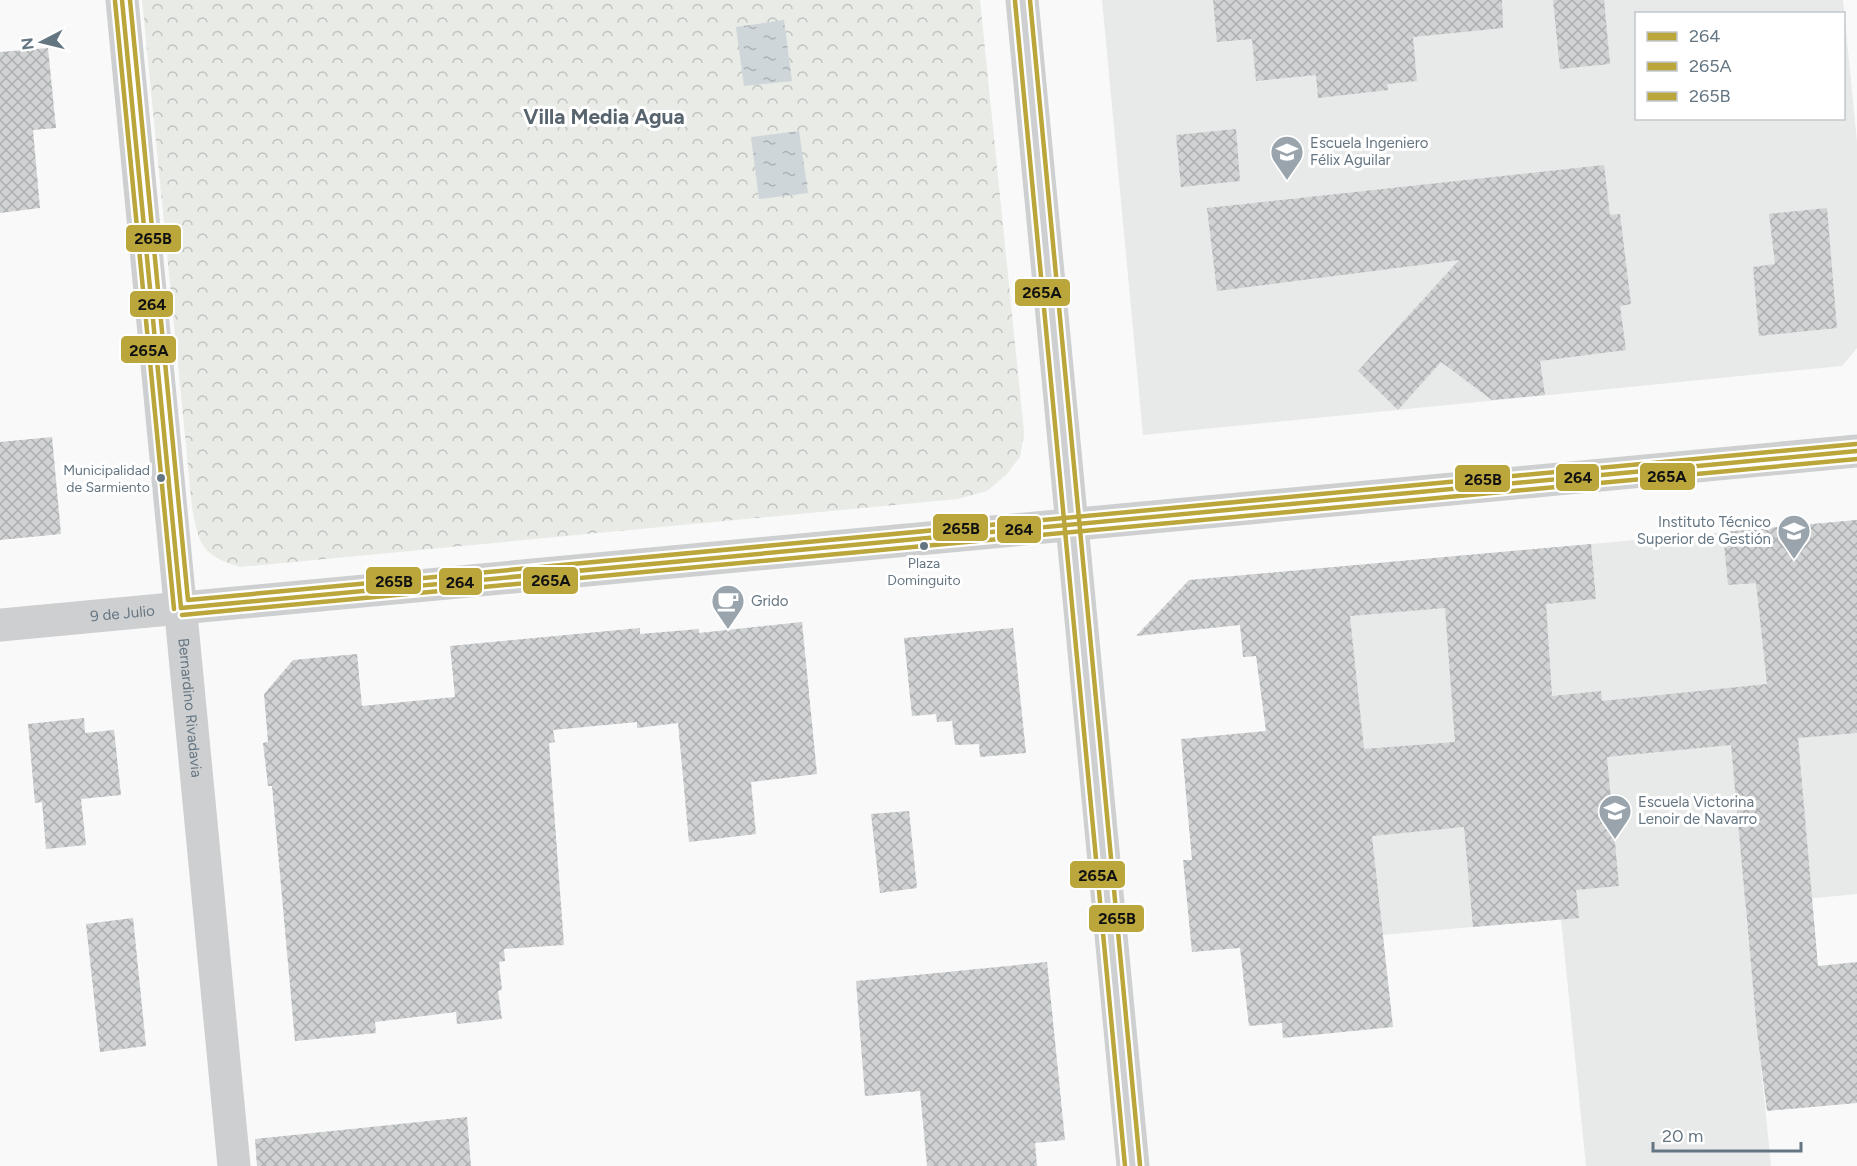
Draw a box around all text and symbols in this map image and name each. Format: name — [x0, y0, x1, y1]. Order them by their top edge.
north arrow — [12, 12, 72, 72]
legend — [1635, 12, 1845, 120]
text: 264 — [1689, 25, 1720, 47]
text: N — [17, 36, 38, 51]
text: 265A — [1689, 55, 1732, 77]
text: 265B — [1689, 85, 1731, 107]
district label: Villa Media Agua — [523, 104, 685, 129]
school or university icon: Escuela Ingeniero Félix Aguilar — [1269, 134, 1305, 181]
place label: Escuela Ingeniero Félix Aguilar — [1310, 134, 1429, 169]
line badge: 265B — [125, 224, 182, 253]
text: 265B — [134, 229, 172, 248]
line badge: 265A — [1014, 278, 1071, 307]
text: 265A — [1022, 283, 1062, 302]
line badge: 264 — [129, 290, 174, 318]
text: 264 — [138, 295, 166, 314]
line badge: 265A — [120, 335, 177, 364]
text: 265A — [129, 341, 169, 360]
place label: Municipalidad de Sarmiento — [63, 462, 150, 496]
line badge: 265A — [1639, 462, 1696, 491]
line badge: 264 — [1555, 463, 1600, 492]
line badge: 265B — [1454, 464, 1511, 493]
text: 265A — [1647, 467, 1687, 486]
text: 264 — [1564, 468, 1592, 487]
text: 265B — [1464, 470, 1502, 489]
marker: Municipalidad de Sarmiento — [155, 472, 167, 484]
line badge: 265B — [932, 513, 989, 542]
place label: Instituto Técnico Superior de Gestión — [1637, 513, 1771, 548]
school or university icon: Instituto Técnico Superior de Gestión — [1776, 513, 1812, 560]
line badge: 264 — [996, 515, 1042, 544]
text: 265B — [942, 519, 980, 538]
text: 264 — [1005, 520, 1033, 539]
marker: Plaza Dominguito — [918, 540, 930, 552]
place label: Plaza Dominguito — [887, 555, 961, 589]
line badge: 265B — [365, 566, 422, 595]
line badge: 265A — [522, 566, 579, 595]
line badge: 264 — [438, 567, 483, 596]
text: 265A — [531, 571, 571, 590]
text: 265B — [375, 572, 413, 591]
text: 264 — [446, 573, 474, 592]
cafe icon: Grido — [710, 583, 746, 630]
place label: Grido — [751, 592, 789, 610]
street label: 9 de Julio — [89, 602, 156, 625]
street label: Bernardino Rivadavia — [174, 637, 206, 778]
school or university icon: Escuela Victorina Lenoir de Navarro — [1597, 793, 1633, 840]
place label: Escuela Victorina Lenoir de Navarro — [1638, 793, 1758, 828]
line badge: 265A — [1069, 860, 1126, 889]
text: 265A — [1078, 866, 1118, 885]
line badge: 265B — [1088, 904, 1145, 933]
text: 265B — [1098, 909, 1136, 928]
scale bar — [1653, 1115, 1802, 1153]
text: 20 m — [1662, 1125, 1703, 1147]

